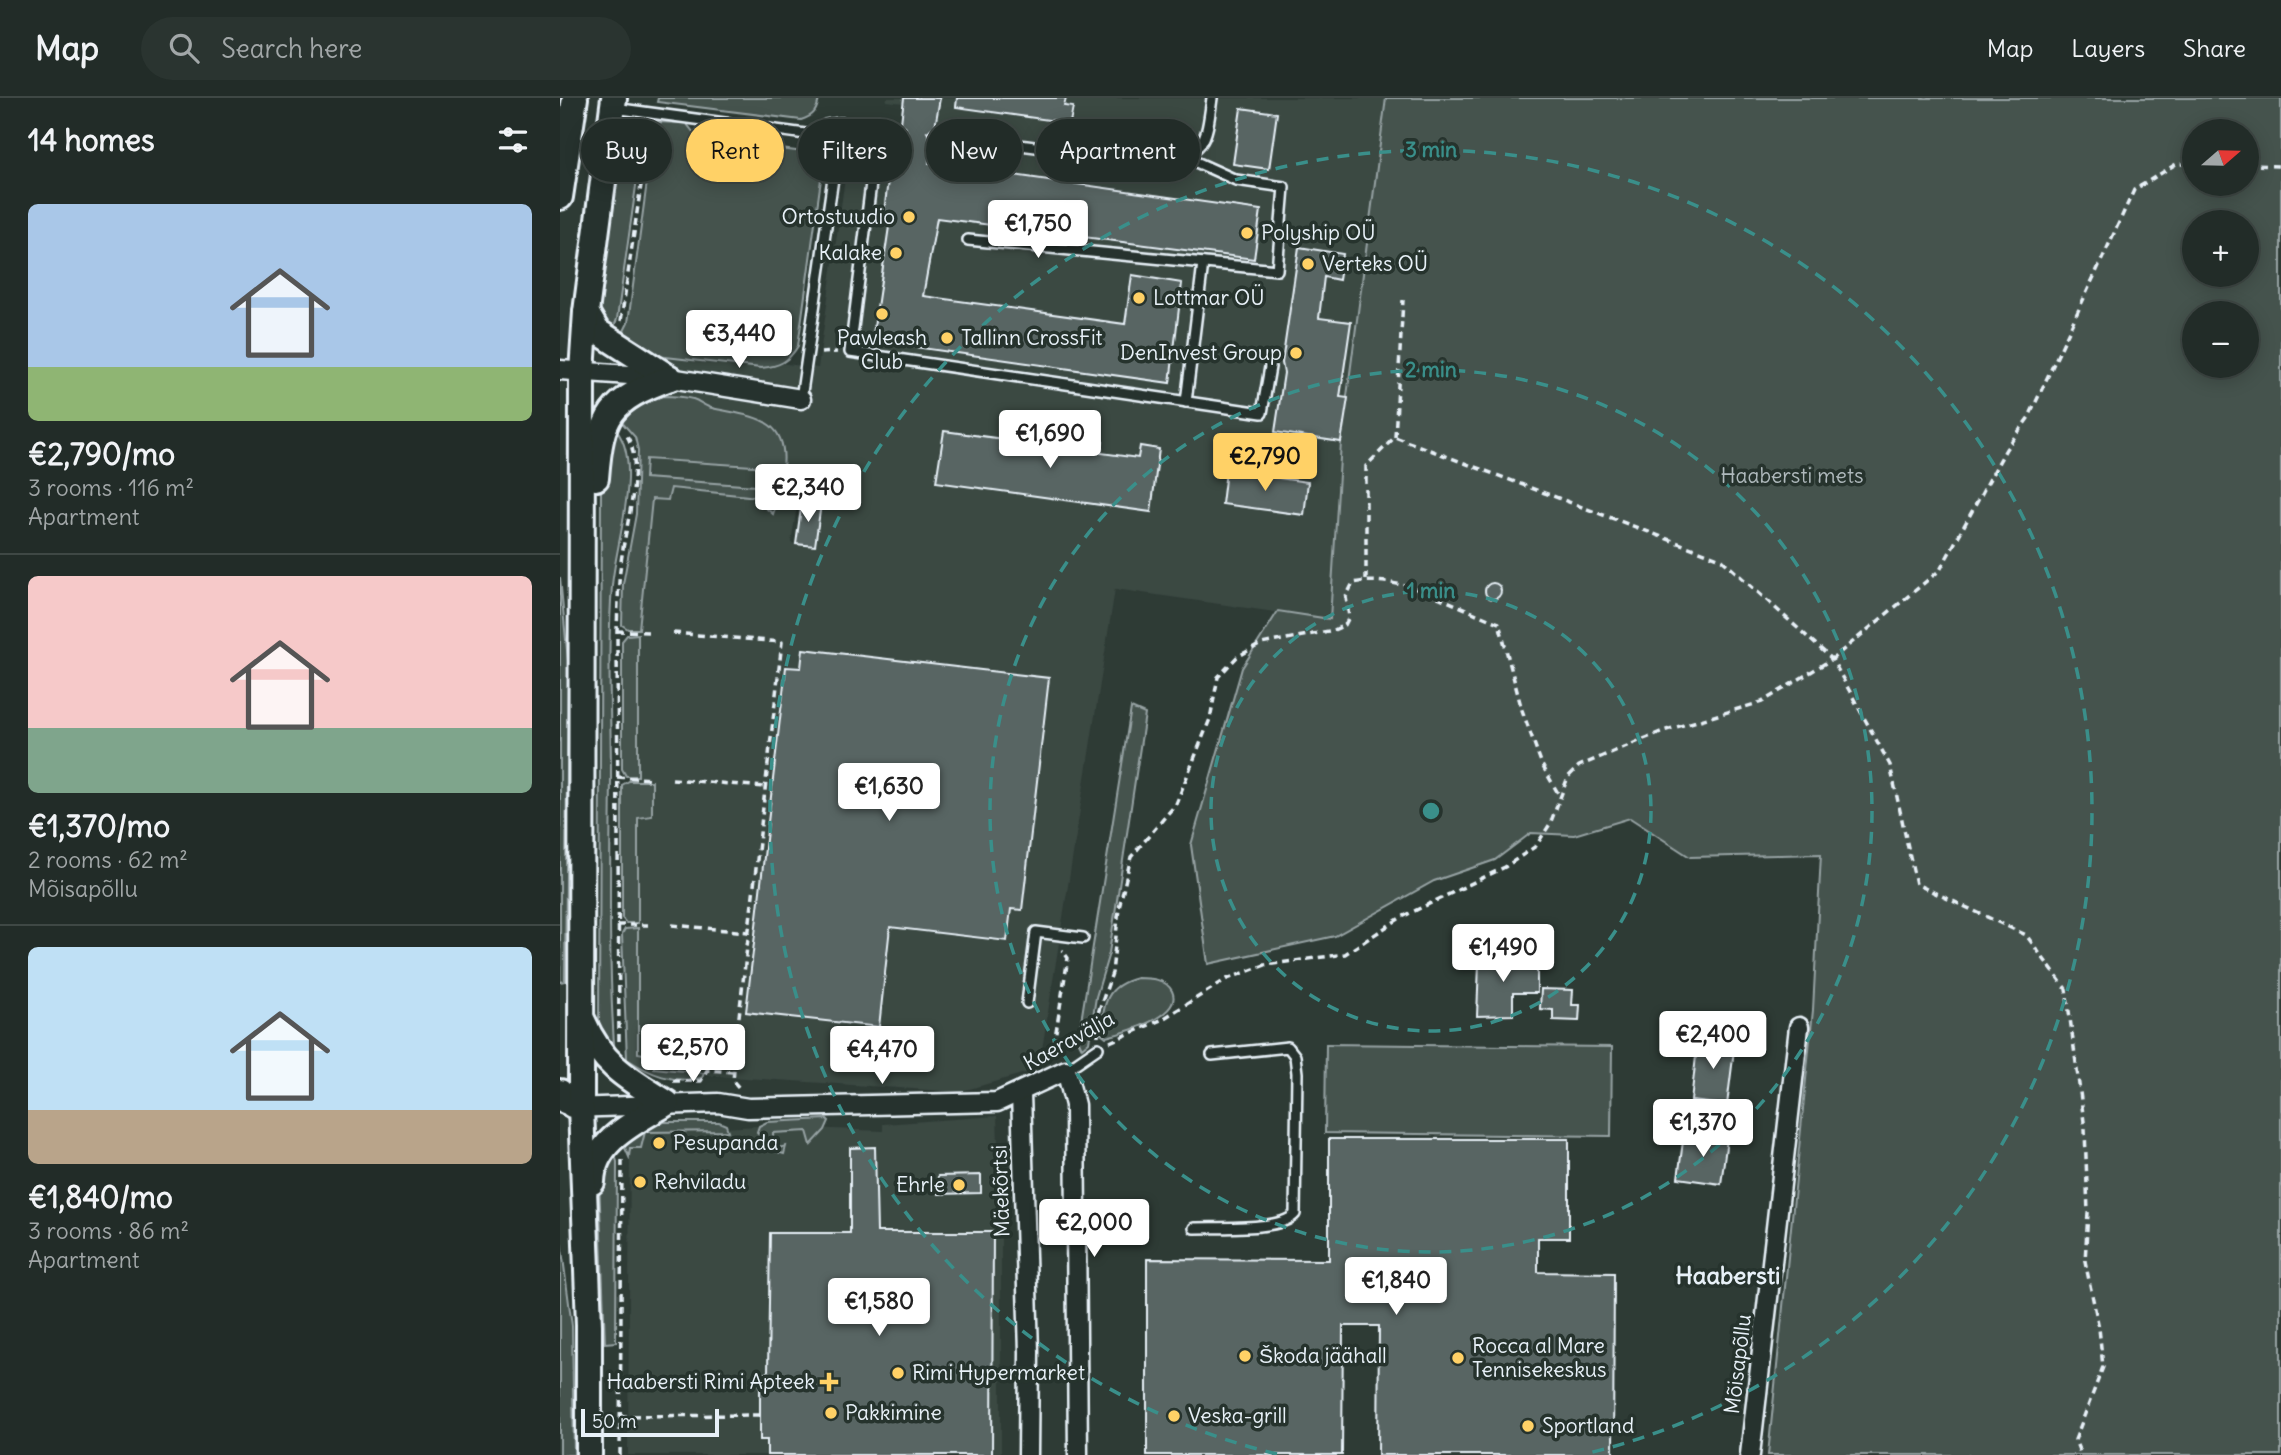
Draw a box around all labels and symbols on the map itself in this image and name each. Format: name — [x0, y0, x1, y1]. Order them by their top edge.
north arrow — [2182, 119, 2259, 196]
text: 3 min — [1405, 136, 1457, 163]
pin: €1,750 — [981, 200, 1095, 260]
place label: Ortostuudio — [781, 203, 895, 230]
marker: Ortostuudio — [901, 209, 917, 225]
place label: Polyship OÜ — [1261, 219, 1376, 246]
marker: Polyship OÜ — [1239, 225, 1255, 241]
place label: Kalake — [819, 239, 882, 266]
marker: Kalake — [888, 245, 904, 261]
place label: Verteks OÜ — [1322, 250, 1428, 277]
marker: Verteks OÜ — [1300, 256, 1316, 272]
place label: Lottmar OÜ — [1153, 284, 1265, 311]
marker: Lottmar OÜ — [1131, 290, 1147, 306]
marker: Pawleash Club — [874, 306, 890, 322]
pin: €3,440 — [682, 310, 796, 370]
place label: Pawleash Club — [837, 324, 927, 375]
place label: Tallinn CrossFit — [961, 324, 1103, 351]
marker: Tallinn CrossFit — [939, 330, 955, 346]
place label: DenInvest Group — [1120, 339, 1282, 366]
marker: DenInvest Group — [1288, 345, 1304, 361]
text: 2 min — [1405, 356, 1457, 383]
pin: €1,690 — [993, 410, 1107, 470]
pin: €2,790 — [1208, 434, 1322, 493]
park label: Haabersti mets — [1720, 462, 1864, 489]
pin: €2,340 — [751, 464, 865, 524]
text: 1 min — [1407, 577, 1455, 604]
pin: €1,630 — [832, 764, 946, 823]
centre of rings — [1419, 799, 1443, 823]
pin: €1,490 — [1446, 924, 1560, 984]
street label: Kaeravälja — [1019, 1005, 1119, 1077]
pin: €2,400 — [1656, 1012, 1770, 1071]
pin: €2,570 — [636, 1024, 750, 1084]
pin: €4,470 — [825, 1026, 939, 1086]
pin: €1,370 — [1646, 1100, 1760, 1159]
place label: Pesupanda — [673, 1129, 778, 1156]
marker: Pesupanda — [651, 1135, 667, 1151]
street label: Mäekõrtsi — [985, 1144, 1016, 1238]
place label: Rehviladu — [654, 1168, 746, 1195]
place label: Ehrle — [896, 1171, 945, 1198]
marker: Rehviladu — [632, 1174, 648, 1190]
marker: Ehrle — [951, 1177, 967, 1193]
pin: €2,000 — [1037, 1200, 1151, 1259]
pin: €1,840 — [1339, 1258, 1453, 1317]
district label: Haabersti — [1676, 1260, 1780, 1290]
pin: €1,580 — [822, 1278, 936, 1338]
street label: Mõisapõllu — [1718, 1312, 1757, 1415]
place label: Rocca al Mare Tennisekeskus — [1472, 1332, 1607, 1383]
place label: Škoda jäähall — [1259, 1342, 1387, 1369]
marker: Škoda jäähall — [1237, 1348, 1253, 1364]
marker: Rocca al Mare Tennisekeskus — [1450, 1350, 1466, 1366]
place label: Rimi Hypermarket — [912, 1359, 1085, 1386]
marker: Rimi Hypermarket — [890, 1365, 906, 1381]
place label: Haabersti Rimi Apteek — [607, 1368, 815, 1395]
marker: Haabersti Rimi Apteek — [821, 1374, 837, 1390]
place label: Pakkimine — [845, 1399, 942, 1426]
place label: Veska-grill — [1188, 1402, 1287, 1429]
marker: Pakkimine — [823, 1405, 839, 1421]
scale bar — [581, 1406, 719, 1438]
marker: Veska-grill — [1166, 1408, 1182, 1424]
place label: Sportland — [1542, 1412, 1634, 1439]
marker: Sportland — [1520, 1418, 1536, 1434]

